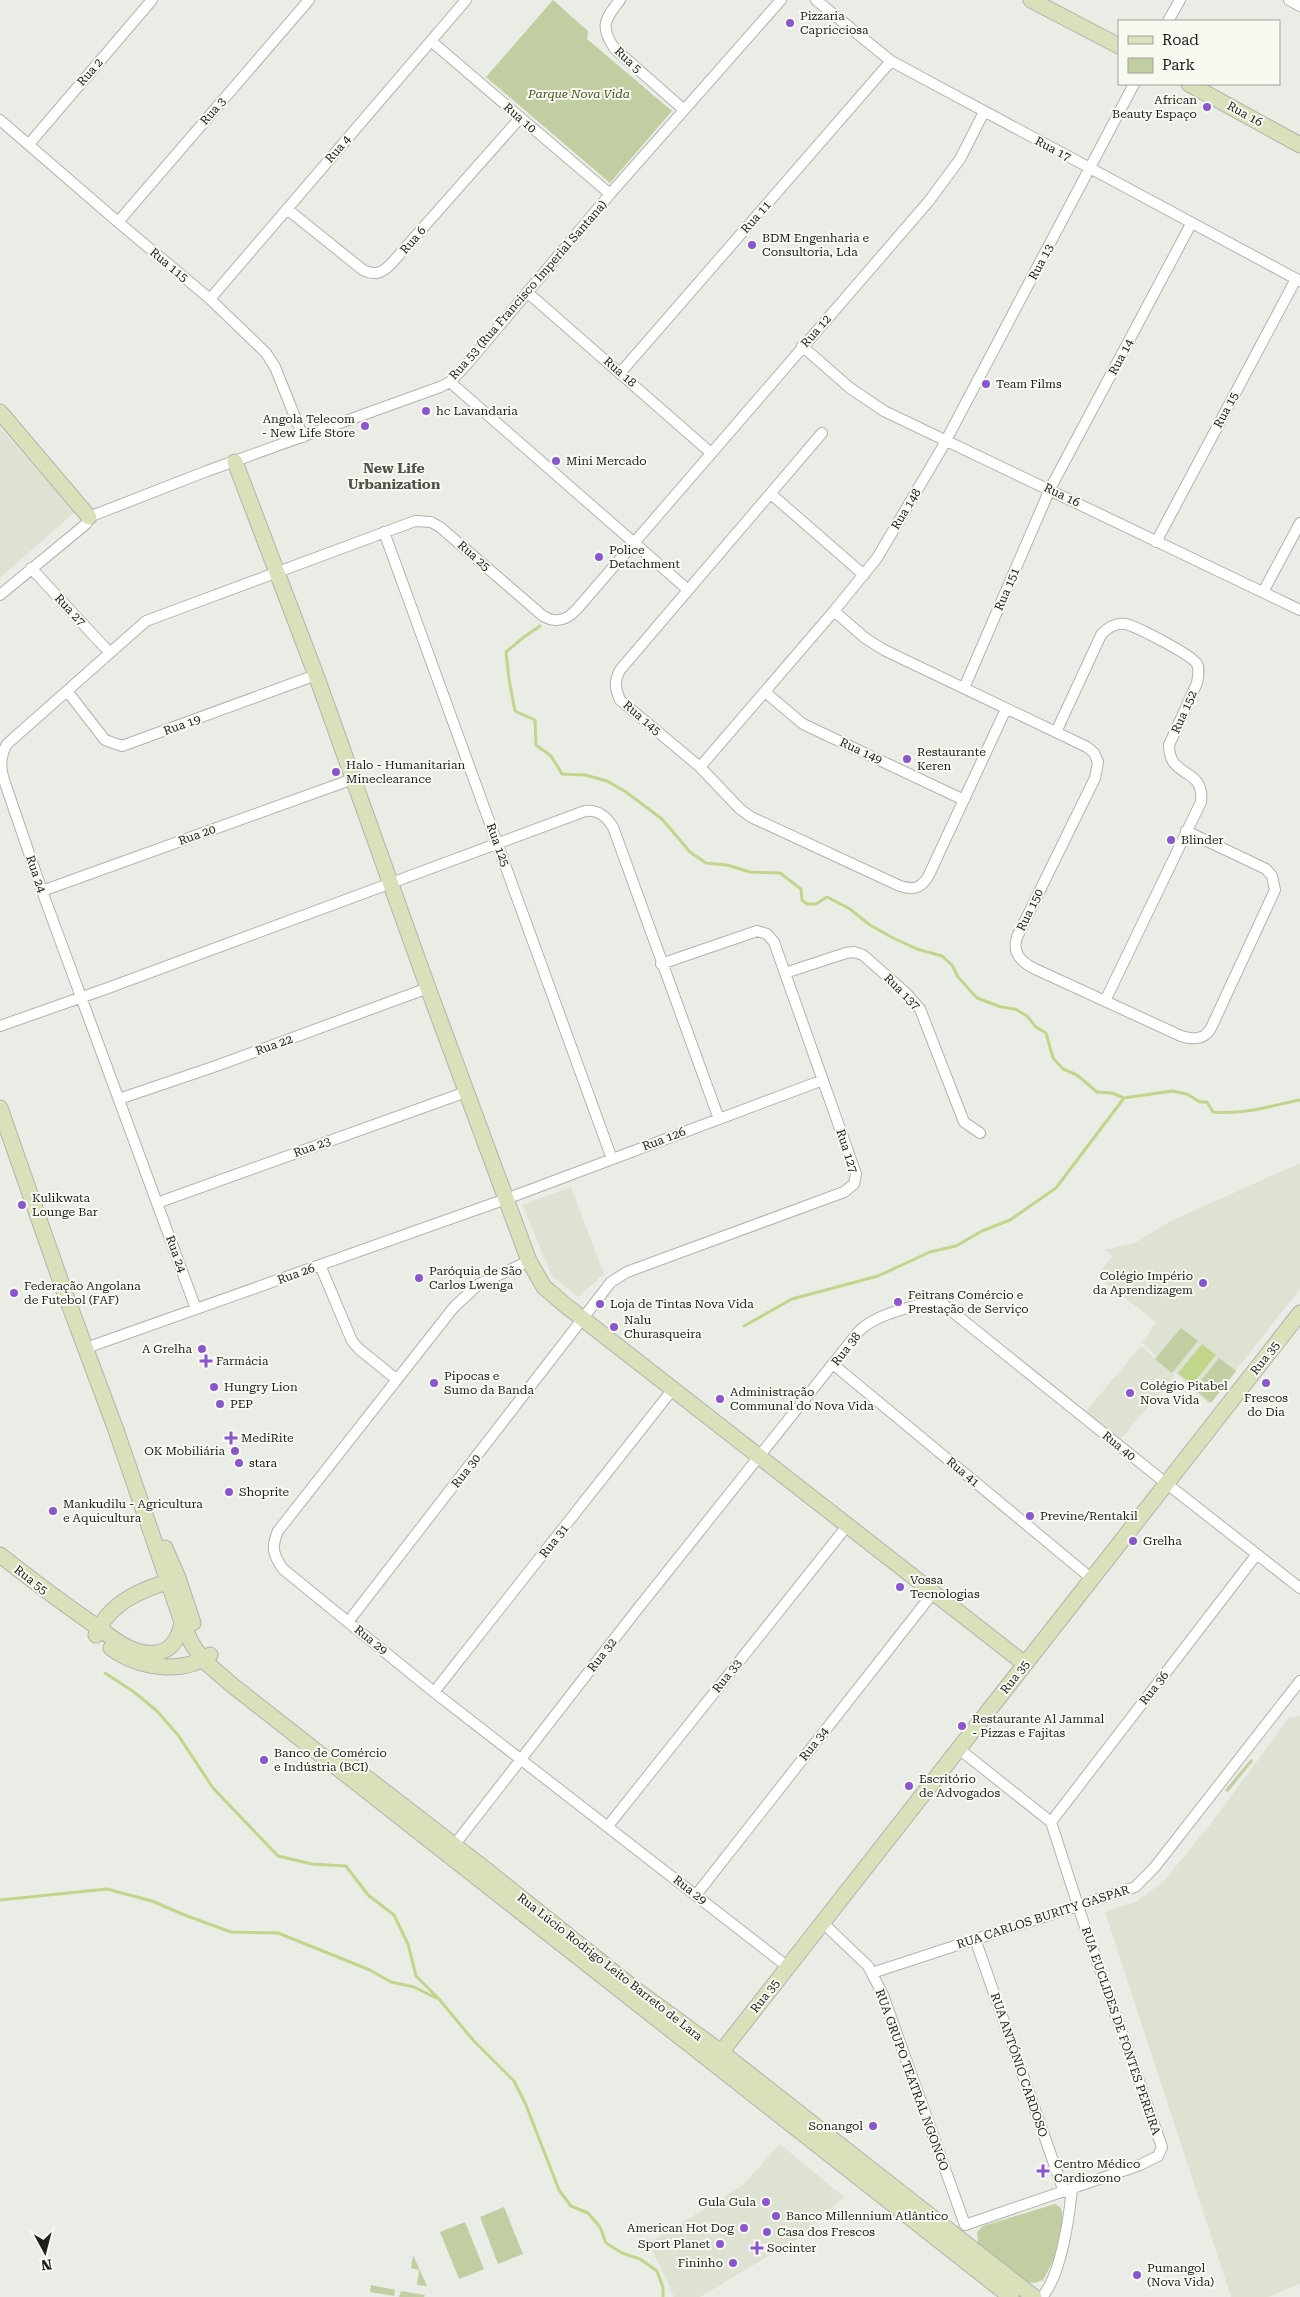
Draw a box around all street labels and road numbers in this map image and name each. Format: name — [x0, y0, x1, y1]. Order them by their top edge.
street label: Rua 5 — [612, 44, 645, 76]
street label: Rua 2 — [74, 55, 106, 89]
street label: Rua 3 — [197, 94, 229, 128]
street label: Rua 16 — [1225, 99, 1266, 130]
street label: Rua 10 — [501, 100, 539, 136]
street label: Rua 4 — [322, 132, 354, 166]
street label: Rua 17 — [1033, 134, 1074, 164]
street label: Rua 53 (Rua Francisco Imperial Santana) — [446, 197, 610, 382]
street label: Rua 11 — [738, 198, 774, 236]
street label: Rua 6 — [397, 223, 429, 257]
street label: Rua 13 — [1026, 241, 1056, 282]
street label: Rua 115 — [147, 245, 191, 285]
street label: Rua 12 — [798, 312, 834, 350]
street label: Rua 14 — [1106, 336, 1136, 377]
street label: Rua 18 — [601, 354, 639, 390]
street label: Rua 15 — [1211, 389, 1241, 430]
street label: Rua 16 — [1042, 480, 1083, 510]
street label: Rua 148 — [888, 486, 924, 532]
street label: Rua 25 — [455, 538, 493, 574]
street label: Rua 151 — [992, 565, 1022, 613]
street label: Rua 27 — [52, 591, 88, 629]
street label: Rua 152 — [1168, 688, 1200, 736]
street label: Rua 145 — [620, 698, 664, 738]
street label: Rua 19 — [161, 712, 203, 738]
street label: Rua 149 — [838, 735, 885, 767]
street label: Rua 125 — [484, 821, 512, 869]
street label: Rua 20 — [176, 822, 218, 848]
street label: Rua 24 — [23, 853, 49, 895]
street label: Rua 150 — [1014, 886, 1046, 933]
street label: Rua 137 — [881, 971, 923, 1013]
street label: Rua 22 — [253, 1032, 295, 1058]
street label: Rua 126 — [640, 1124, 688, 1154]
street label: Rua 127 — [833, 1127, 861, 1175]
street label: Rua 23 — [291, 1134, 333, 1160]
street label: Rua 24 — [163, 1233, 189, 1275]
street label: Rua 26 — [275, 1261, 317, 1287]
street label: Rua 38 — [829, 1329, 864, 1369]
street label: Rua 35 — [1248, 1338, 1283, 1378]
street label: Rua 40 — [1100, 1428, 1139, 1464]
street label: Rua 30 — [449, 1451, 484, 1491]
street label: Rua 41 — [944, 1454, 982, 1490]
street label: Rua 31 — [537, 1521, 572, 1561]
street label: Rua 55 — [11, 1563, 51, 1598]
street label: Rua 29 — [352, 1622, 391, 1658]
street label: Rua 32 — [585, 1635, 620, 1675]
street label: Rua 33 — [710, 1656, 745, 1696]
street label: Rua 35 — [998, 1657, 1033, 1697]
street label: Rua 36 — [1137, 1668, 1172, 1708]
street label: Rua 34 — [797, 1724, 832, 1764]
street label: Rua 29 — [670, 1873, 710, 1908]
street label: RUA CARLOS BURITY GASPAR — [955, 1882, 1132, 1952]
street label: Rua Lúcio Rodrigo Leito Barreto de Lara — [515, 1890, 706, 2044]
street label: RUA EUCLIDES DE FONTES PEREIRA — [1079, 1925, 1164, 2138]
street label: Rua 35 — [748, 1976, 783, 2016]
street label: RUA GRUPO TEATRAL NGONGO — [873, 1987, 951, 2173]
street label: RUA ANTÓNIO CARDOSO — [988, 1991, 1050, 2139]

